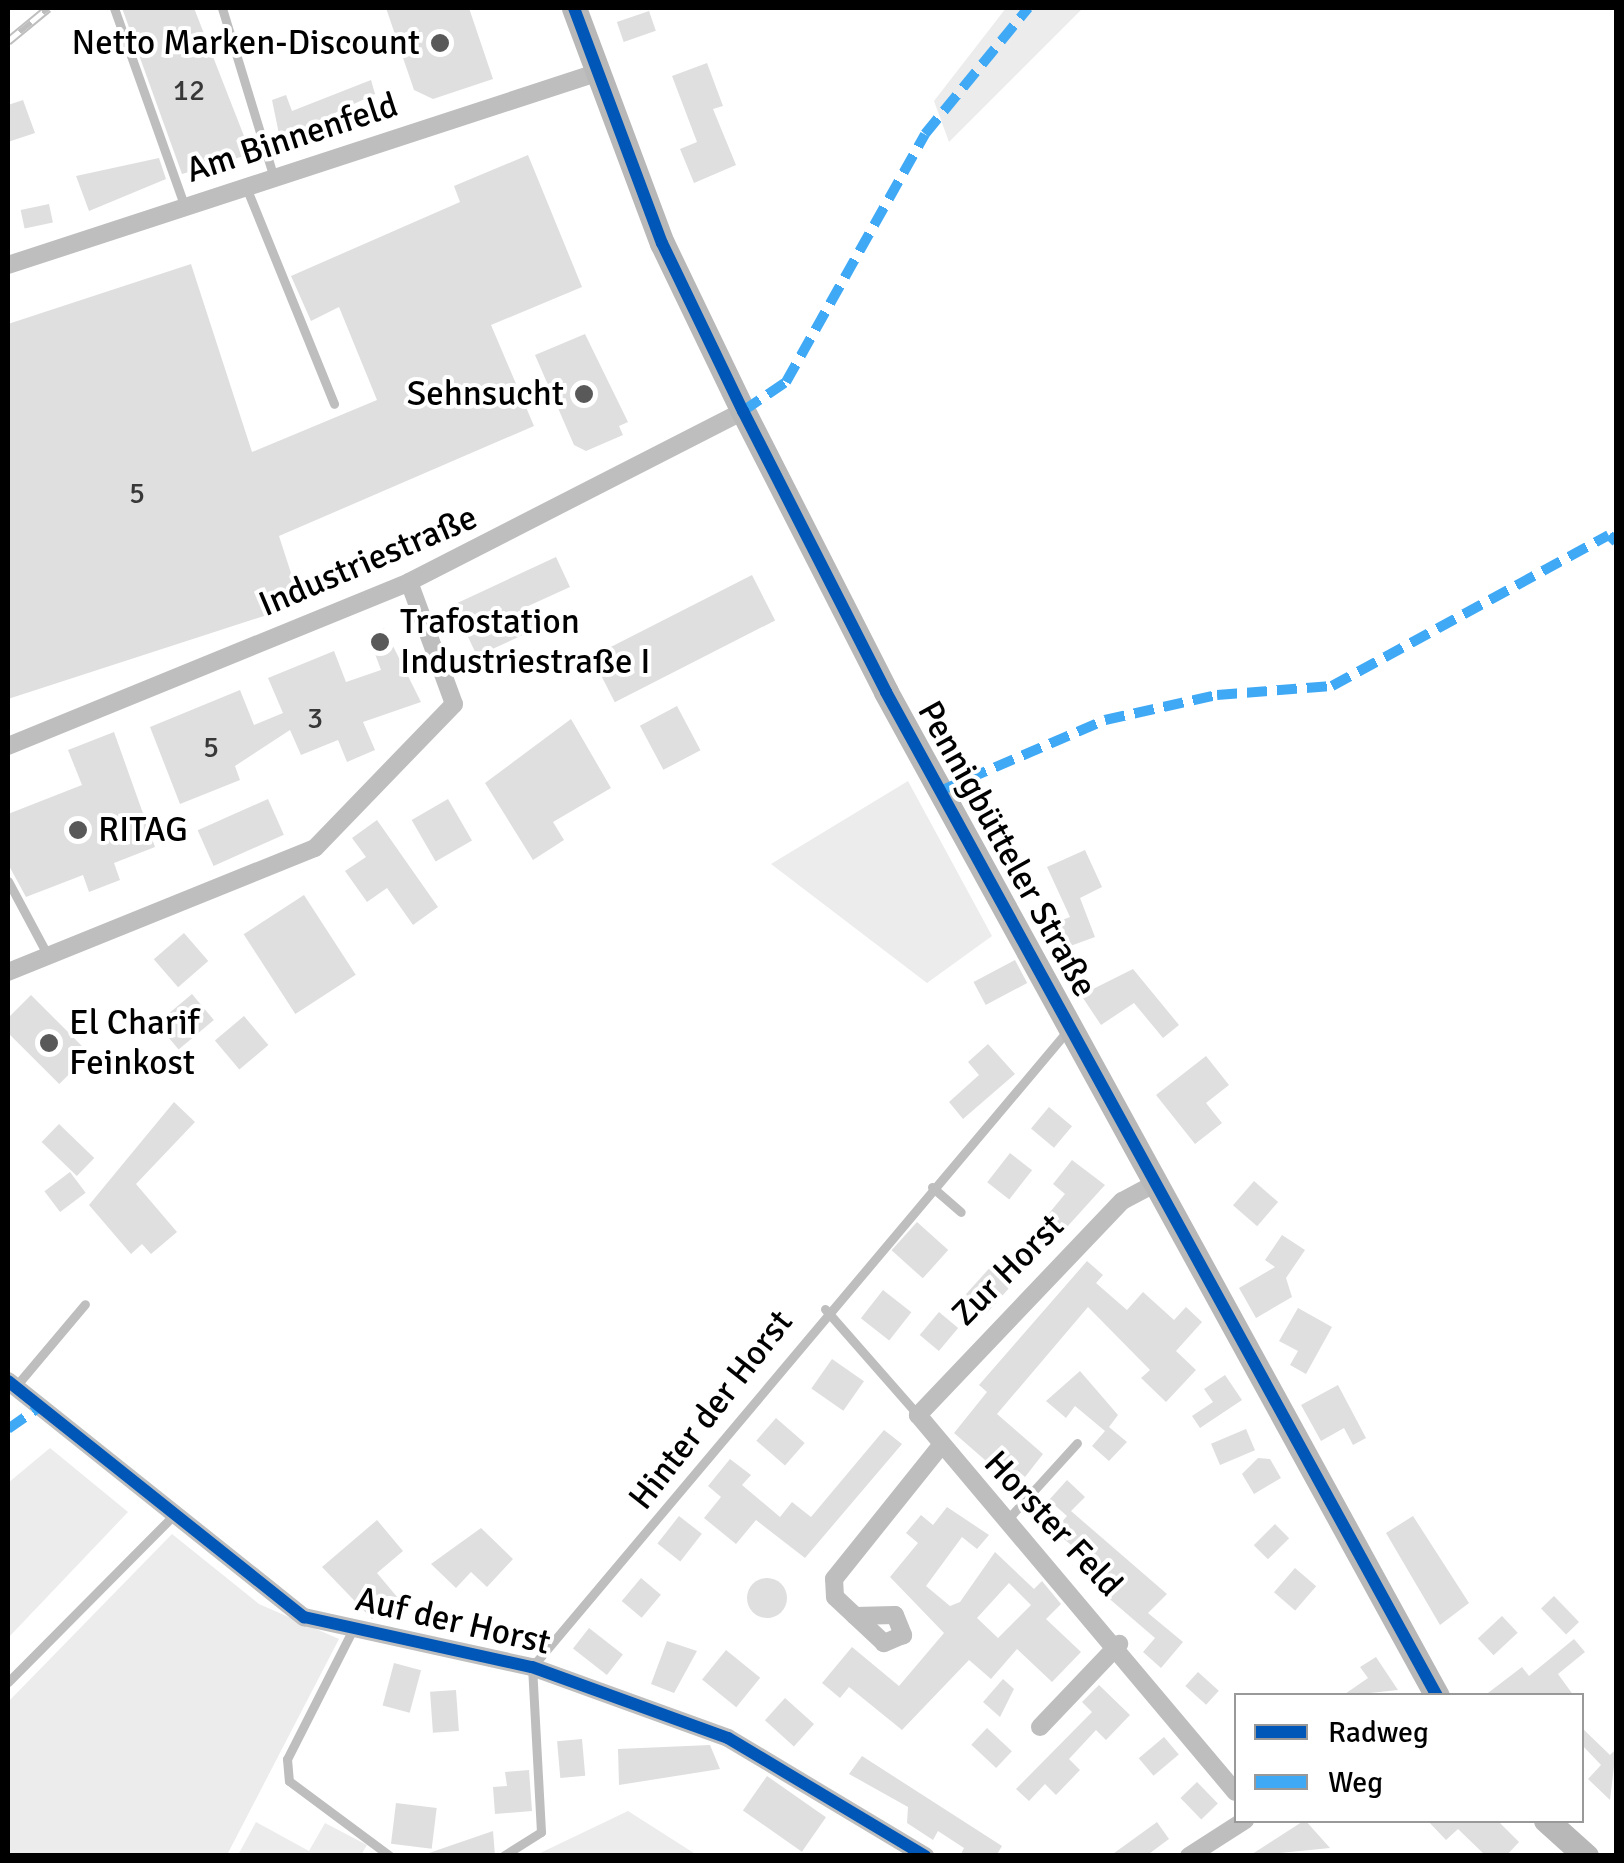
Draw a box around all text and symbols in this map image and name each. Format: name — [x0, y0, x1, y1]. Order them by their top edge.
place label: Netto Marken-Discount — [72, 22, 420, 64]
marker: Netto Marken-Discount — [429, 32, 451, 54]
house number: 12 — [173, 73, 205, 109]
street label: Am Binnenfeld — [181, 84, 403, 192]
place label: Sehnsucht — [407, 373, 564, 415]
marker: Sehnsucht — [573, 383, 595, 405]
house number: 5 — [129, 476, 145, 512]
street label: Industriestraße — [253, 496, 483, 626]
place label: Trafostation Industriestraße I — [400, 601, 650, 683]
marker: Trafostation Industriestraße I — [369, 631, 391, 653]
street label: Pennigbütteler Straße — [908, 694, 1106, 1004]
house number: 3 — [307, 701, 323, 737]
house number: 5 — [203, 730, 219, 766]
place label: RITAG — [98, 809, 188, 851]
marker: RITAG — [67, 819, 89, 841]
place label: El Charif Feinkost — [69, 1002, 199, 1084]
marker: El Charif Feinkost — [38, 1032, 60, 1054]
street label: Zur Horst — [943, 1205, 1073, 1335]
street label: Hinter der Horst — [620, 1302, 802, 1518]
street label: Horster Feld — [975, 1443, 1131, 1605]
street label: Auf der Horst — [352, 1578, 554, 1664]
legend — [1234, 1693, 1584, 1823]
text: Radweg — [1328, 1714, 1429, 1751]
text: Weg — [1328, 1764, 1383, 1801]

